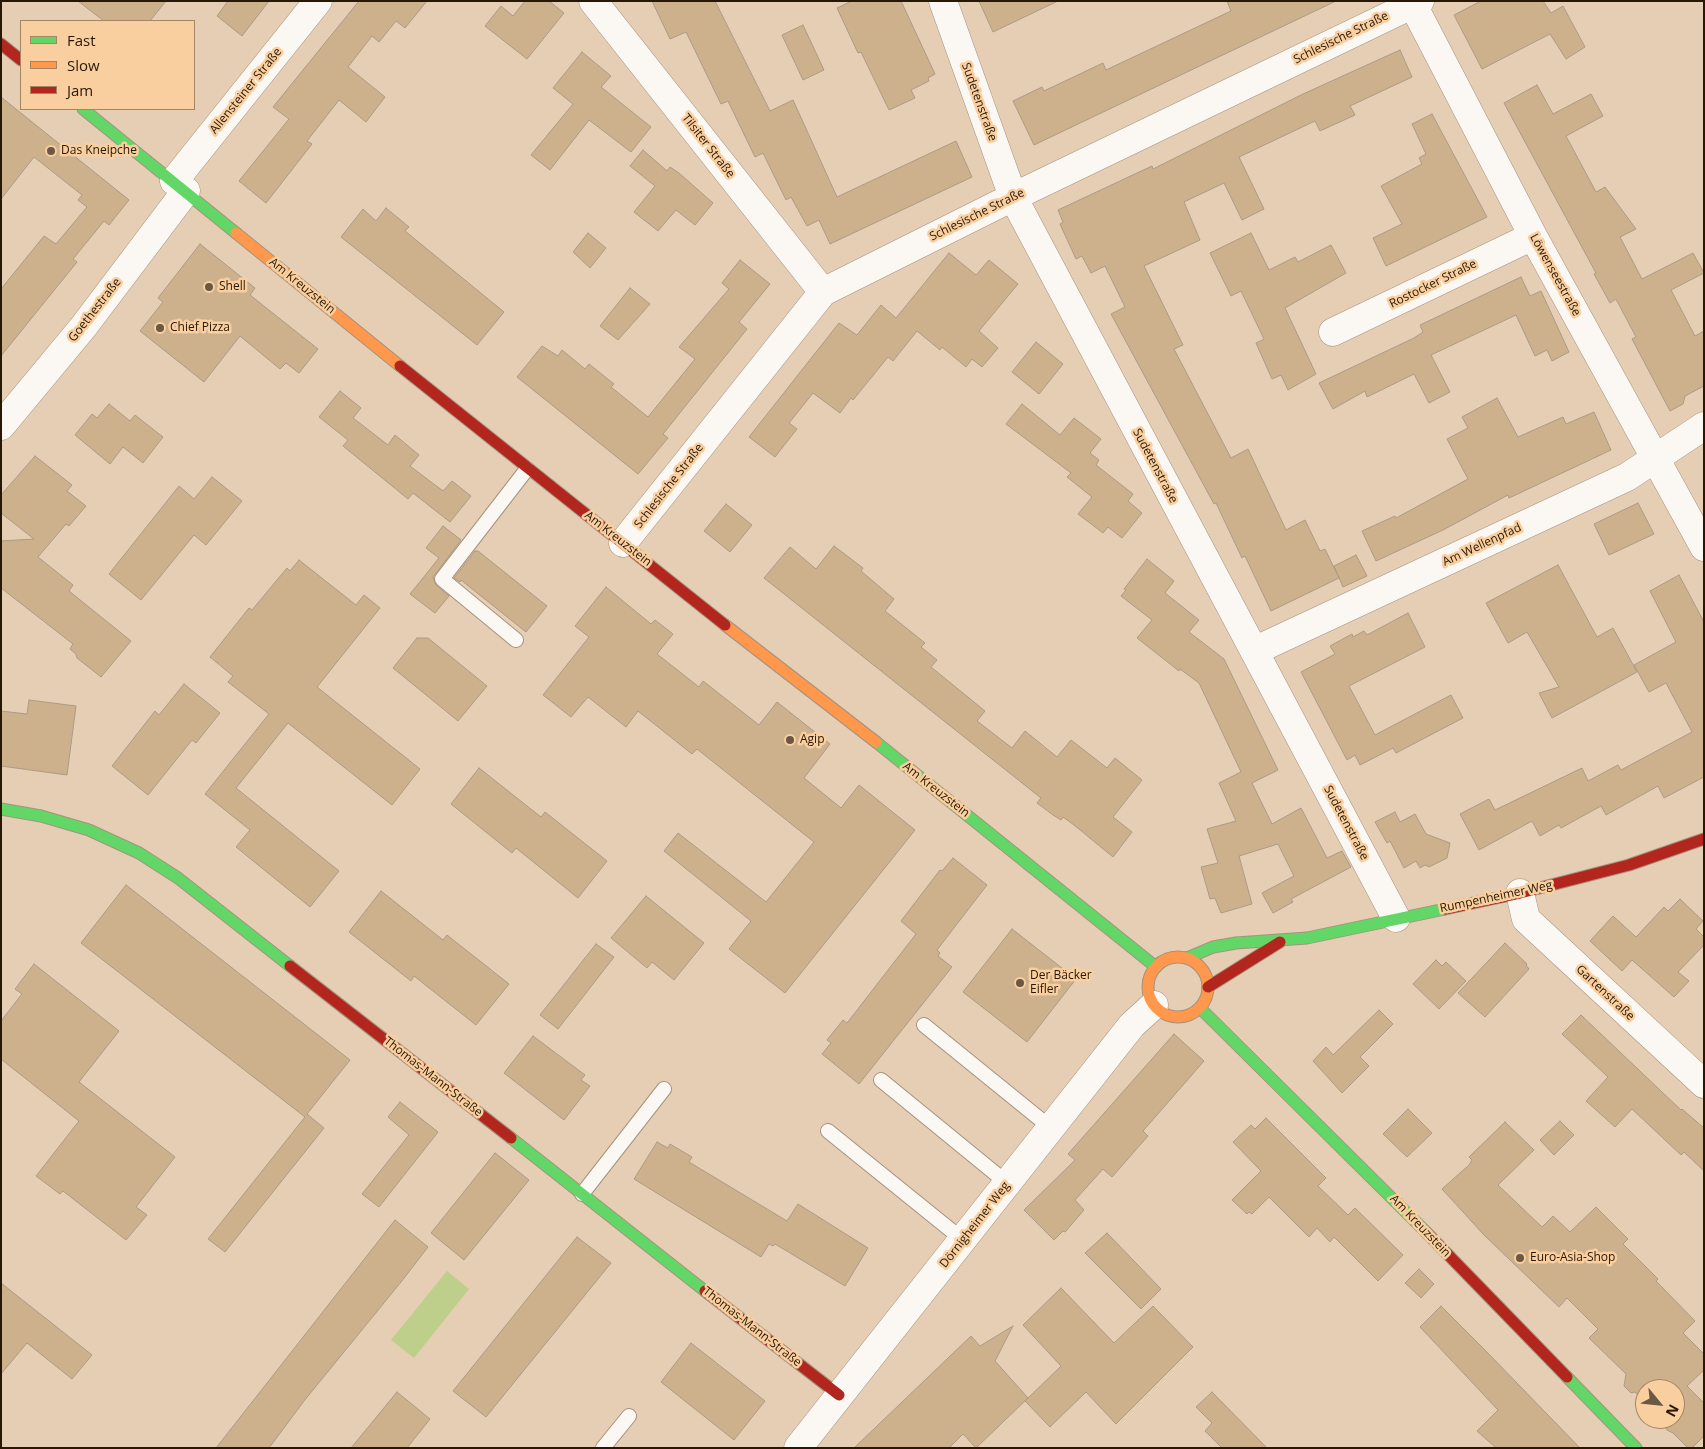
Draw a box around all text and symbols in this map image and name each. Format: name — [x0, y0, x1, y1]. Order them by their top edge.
street label: Schlesische Straße — [1291, 9, 1391, 67]
legend — [20, 20, 195, 110]
text: Fast — [67, 30, 96, 50]
street label: Allensteiner Straße — [207, 45, 285, 137]
text: Slow — [67, 55, 100, 75]
street label: Sudetenstraße — [958, 61, 1000, 143]
text: Jam — [67, 80, 93, 100]
street label: Tilsiter Straße — [679, 111, 737, 181]
place label: Das Kneipche — [61, 144, 137, 158]
marker: Das Kneipche — [45, 145, 57, 157]
street label: Schlesische Straße — [927, 186, 1027, 244]
street label: Löwenseestraße — [1526, 231, 1584, 319]
street label: Am Kreuzstein — [266, 255, 338, 317]
street label: Rostocker Straße — [1387, 257, 1479, 311]
street label: Goethestraße — [66, 275, 124, 345]
place label: Shell — [219, 280, 246, 294]
marker: Shell — [203, 281, 215, 293]
place label: Chief Pizza — [170, 321, 230, 335]
marker: Chief Pizza — [154, 322, 166, 334]
street label: Sudetenstraße — [1129, 426, 1181, 506]
street label: Schlesische Straße — [631, 441, 707, 531]
street label: Am Kreuzstein — [582, 508, 654, 570]
street label: Am Wellenpfad — [1440, 520, 1524, 570]
place label: Agip — [800, 733, 824, 747]
marker: Agip — [784, 734, 796, 746]
street label: Am Kreuzstein — [900, 759, 972, 821]
street label: Sudetenstraße — [1320, 783, 1372, 863]
street label: Rumpenheimer Weg — [1438, 878, 1554, 916]
street label: Gartenstraße — [1573, 962, 1637, 1024]
place label: Der Bäcker Eifler — [1030, 969, 1092, 997]
marker: Der Bäcker Eifler — [1014, 977, 1026, 989]
street label: Thomas-Mann-Straße — [381, 1034, 485, 1120]
street label: Dörnigheimer Weg — [937, 1179, 1013, 1271]
street label: Am Kreuzstein — [1387, 1192, 1453, 1260]
place label: Euro-Asia-Shop — [1530, 1251, 1615, 1265]
marker: Euro-Asia-Shop — [1514, 1252, 1526, 1264]
street label: Thomas-Mann-Straße — [700, 1284, 804, 1370]
north arrow — [1635, 1379, 1685, 1429]
text: N — [1662, 1401, 1684, 1420]

